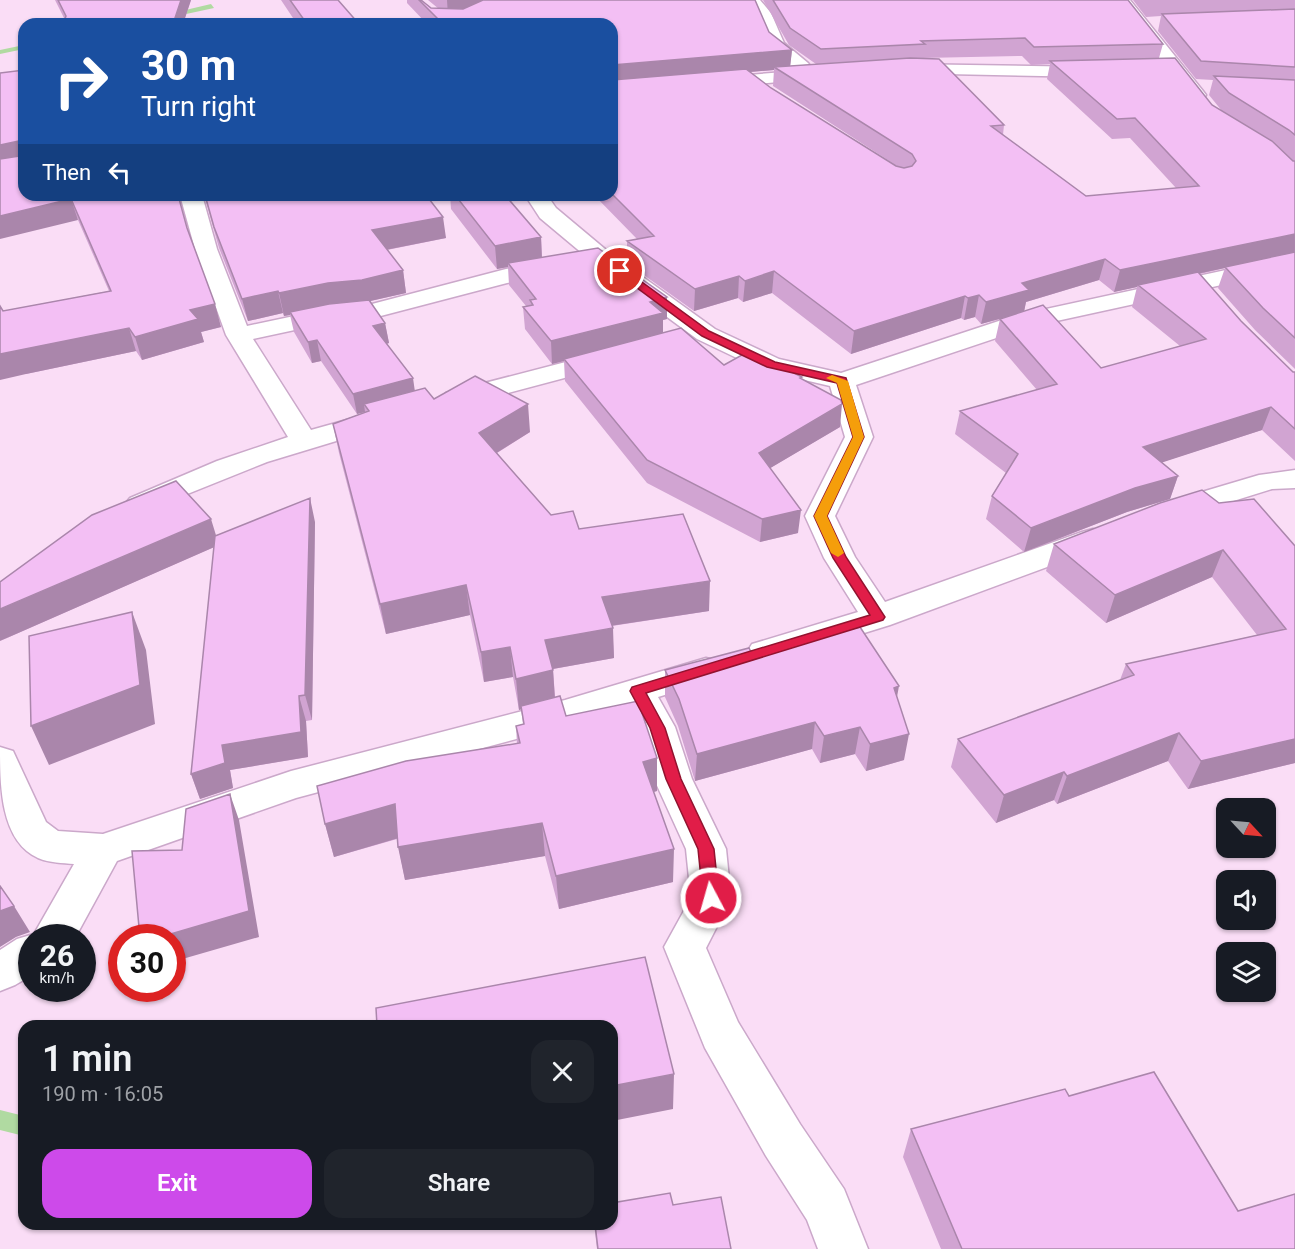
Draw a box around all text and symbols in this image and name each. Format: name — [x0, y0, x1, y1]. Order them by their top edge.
text: 30 m — [141, 41, 236, 90]
icon: right — [42, 42, 120, 120]
text: Turn right — [141, 91, 256, 123]
icon: left — [103, 156, 136, 189]
text: Then — [42, 160, 91, 185]
pin — [594, 245, 645, 296]
icon: arrive — [603, 254, 636, 287]
north arrow — [1216, 798, 1276, 858]
map controls — [1216, 798, 1276, 1002]
position arrow — [679, 866, 743, 930]
button: sound — [1216, 870, 1276, 930]
speed limit sign: 30 — [108, 924, 186, 1002]
text: 26 — [40, 938, 74, 973]
button: layers — [1216, 942, 1276, 1002]
text: km/h — [39, 969, 75, 987]
text: 1 min — [42, 1038, 132, 1080]
button: close — [531, 1040, 594, 1103]
text: 190 m · 16:05 — [42, 1082, 163, 1106]
button: Exit — [42, 1149, 312, 1218]
button: Share — [324, 1149, 594, 1218]

